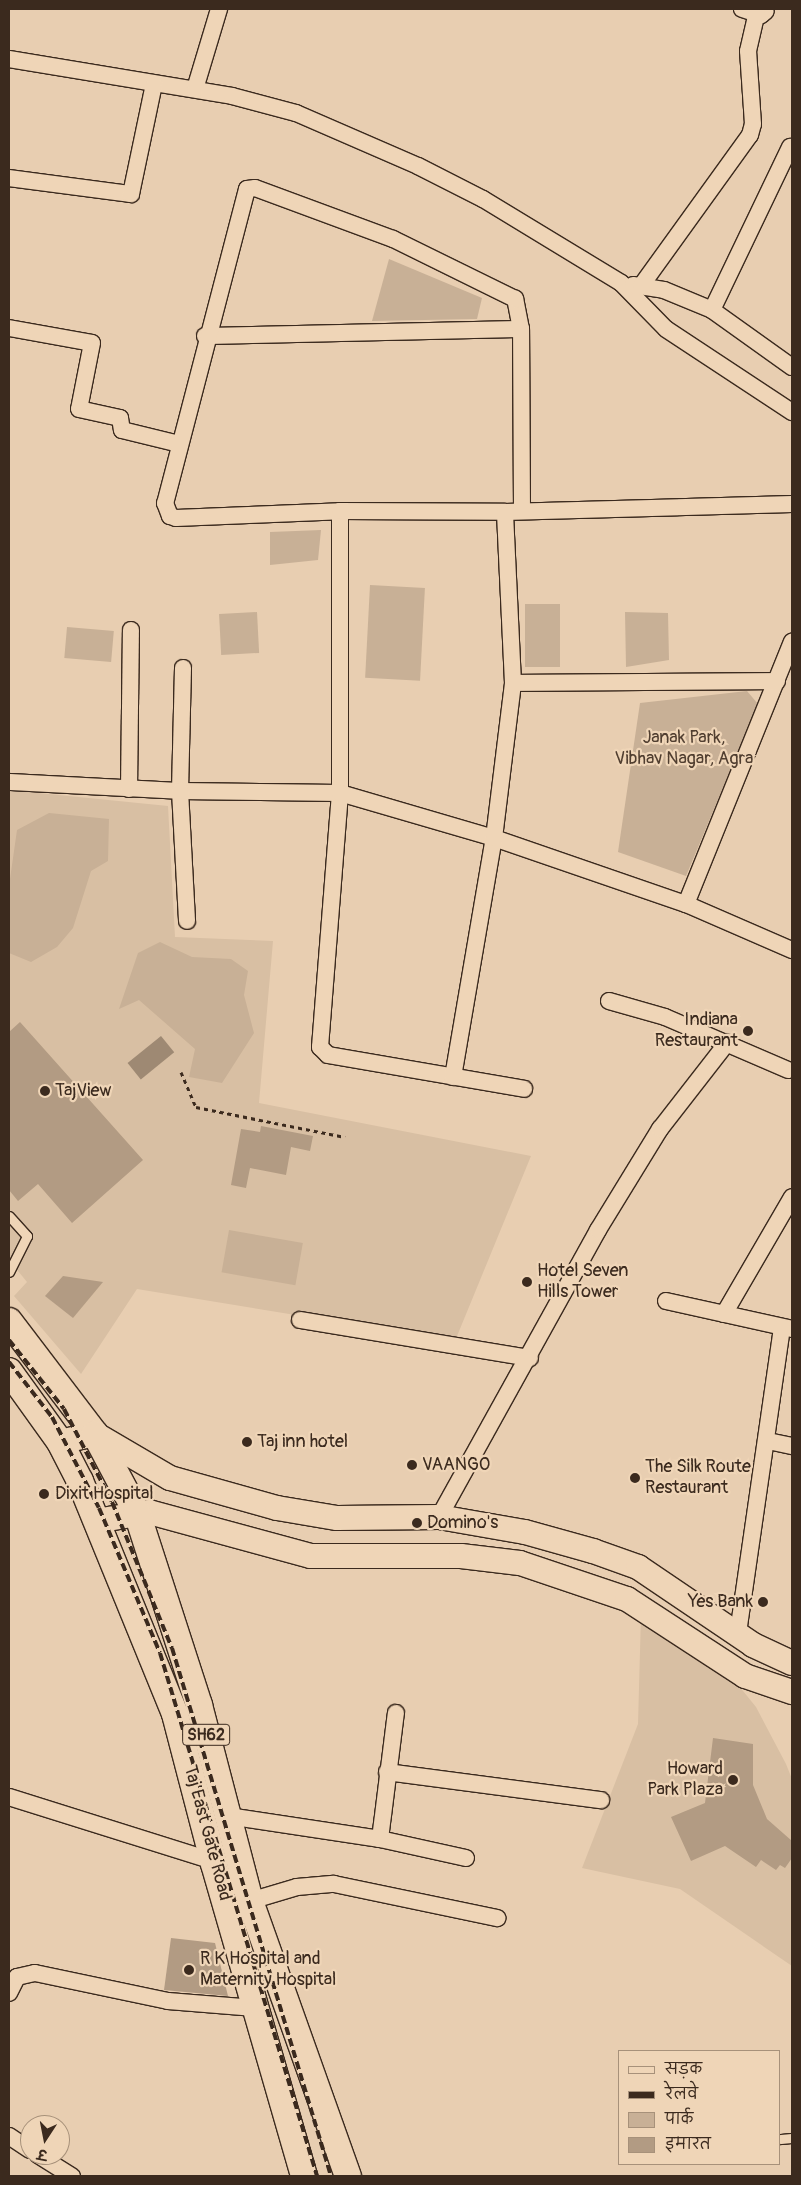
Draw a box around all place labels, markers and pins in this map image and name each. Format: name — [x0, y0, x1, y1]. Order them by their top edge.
place label: Indiana Restaurant — [655, 1010, 738, 1052]
marker: Indiana Restaurant — [742, 1025, 754, 1037]
place label: TajView — [55, 1080, 111, 1102]
marker: TajView — [39, 1085, 51, 1097]
place label: Hotel Seven Hills Tower — [537, 1261, 629, 1304]
marker: Hotel Seven Hills Tower — [521, 1276, 533, 1288]
place label: Taj inn hotel — [257, 1431, 348, 1453]
marker: Taj inn hotel — [241, 1436, 253, 1448]
place label: VAANGO — [422, 1454, 490, 1476]
place label: The Silk Route Restaurant — [645, 1457, 751, 1500]
marker: VAANGO — [406, 1459, 418, 1471]
marker: The Silk Route Restaurant — [629, 1472, 641, 1484]
place label: Dixit Hospital — [55, 1483, 154, 1505]
marker: Dixit Hospital — [37, 1487, 51, 1501]
place label: Domino's — [427, 1512, 498, 1534]
marker: Domino's — [411, 1517, 423, 1529]
place label: Yes Bank — [688, 1591, 753, 1613]
marker: Yes Bank — [757, 1596, 769, 1608]
place label: Howard Park Plaza — [647, 1759, 723, 1802]
marker: Howard Park Plaza — [727, 1774, 739, 1786]
place label: R K Hospital and Maternity Hospital — [200, 1949, 336, 1992]
marker: R K Hospital and Maternity Hospital — [182, 1963, 196, 1977]

